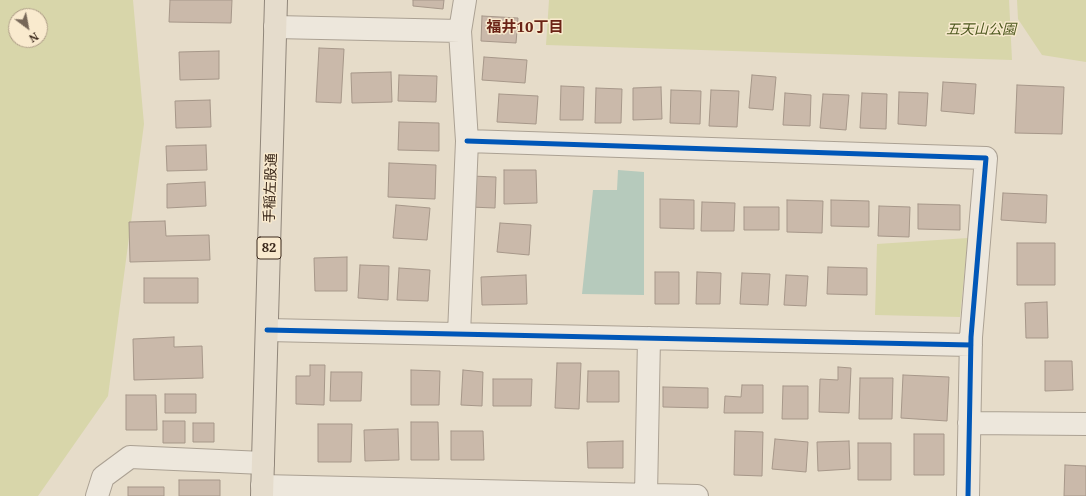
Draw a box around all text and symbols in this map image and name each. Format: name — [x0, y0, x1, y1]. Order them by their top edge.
north arrow — [8, 8, 48, 48]
district label: 福井10丁目 — [487, 19, 563, 37]
park label: 五天山公園 — [946, 22, 1016, 38]
text: N — [26, 29, 42, 46]
street label: 手稲左股通 — [261, 153, 281, 223]
road number: 82 — [257, 237, 281, 259]

